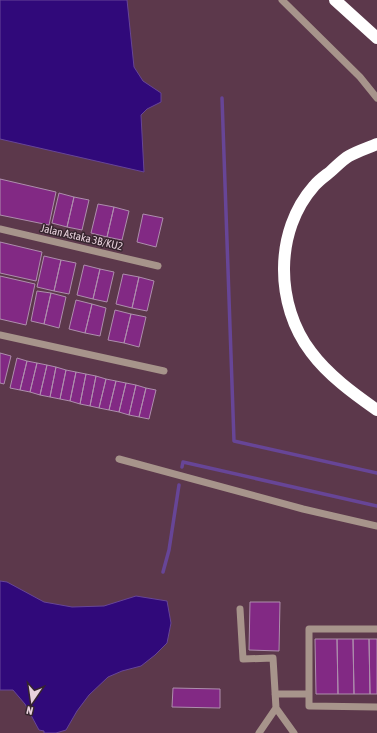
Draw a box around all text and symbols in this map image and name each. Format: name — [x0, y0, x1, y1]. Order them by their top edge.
street label: Jalan Astaka 3B/KU2 — [40, 222, 124, 252]
north arrow — [12, 681, 52, 721]
text: N — [25, 704, 34, 717]

